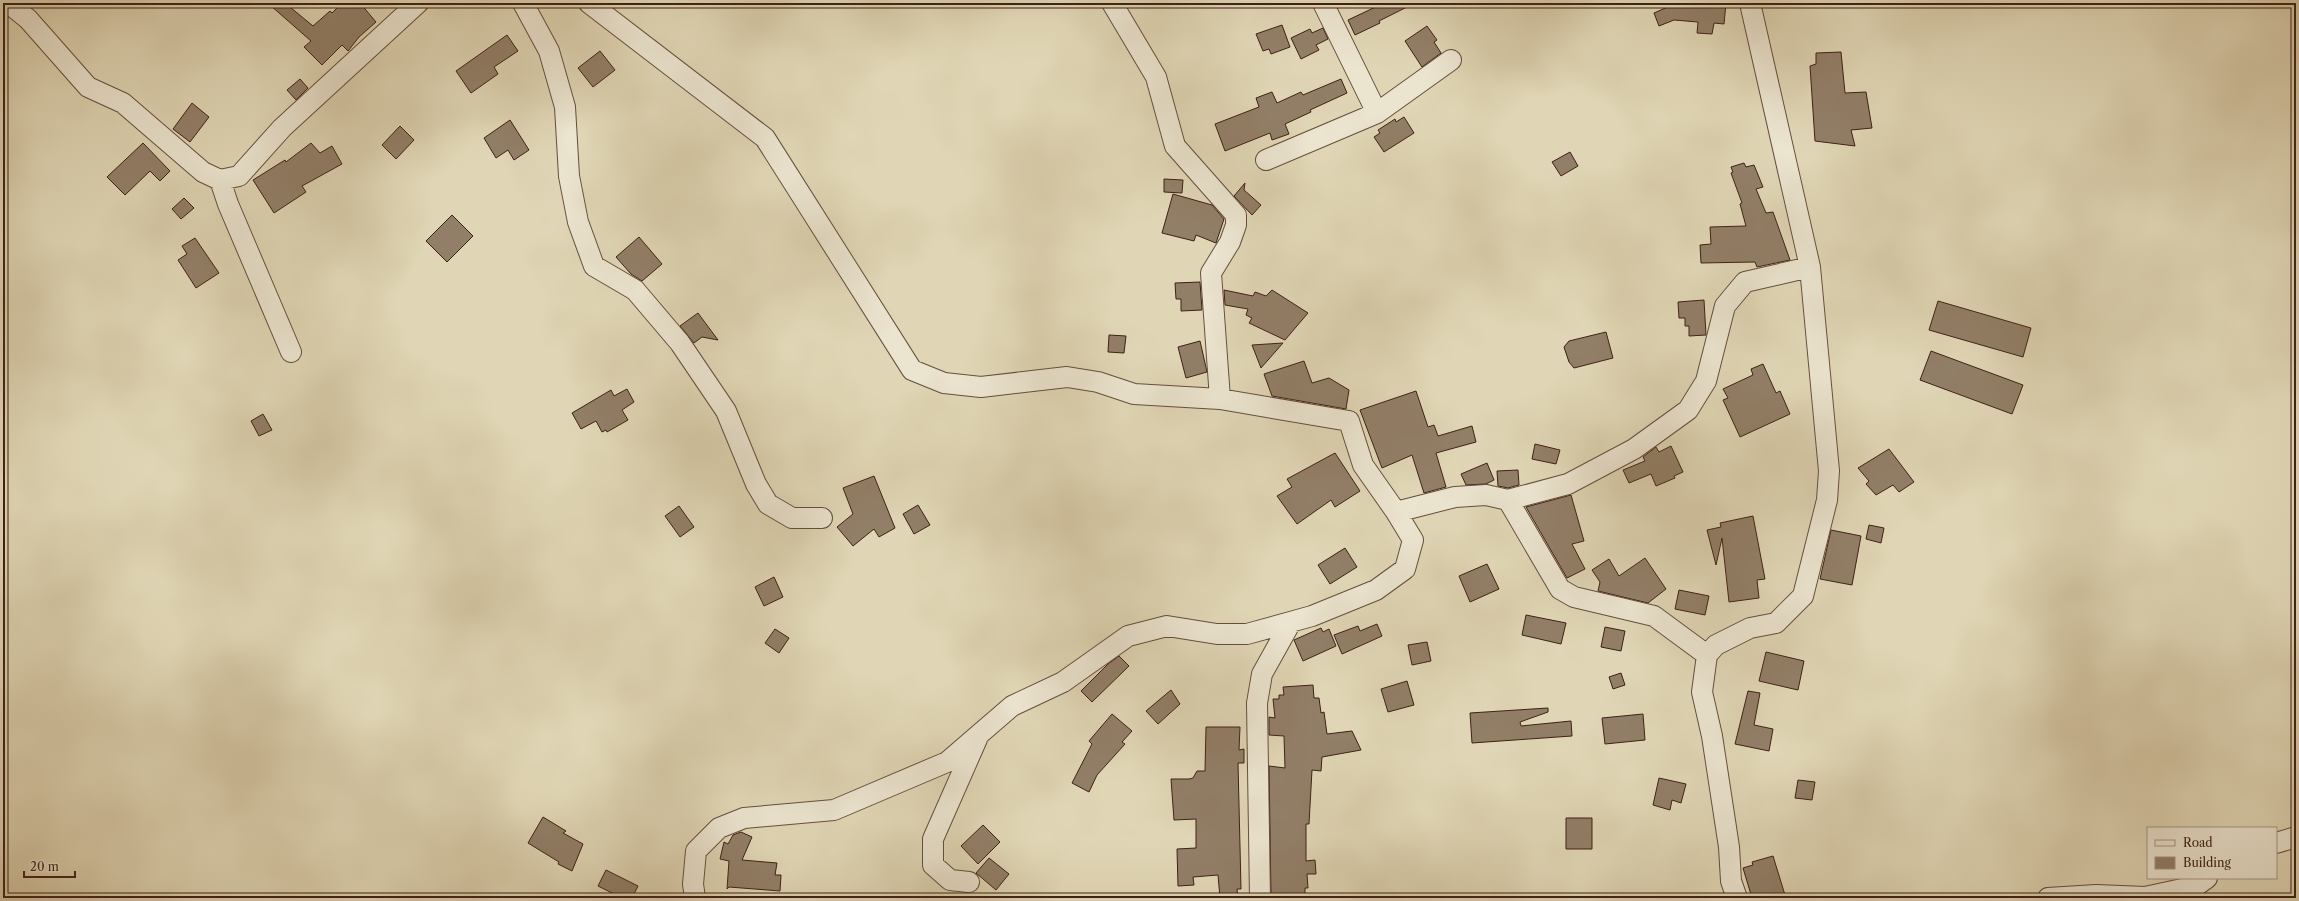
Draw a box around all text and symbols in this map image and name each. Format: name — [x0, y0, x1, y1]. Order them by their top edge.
legend — [2147, 827, 2277, 879]
text: Road — [2183, 835, 2213, 850]
scale bar — [24, 853, 75, 879]
text: Building — [2183, 855, 2231, 870]
text: 20 m — [30, 859, 59, 874]

